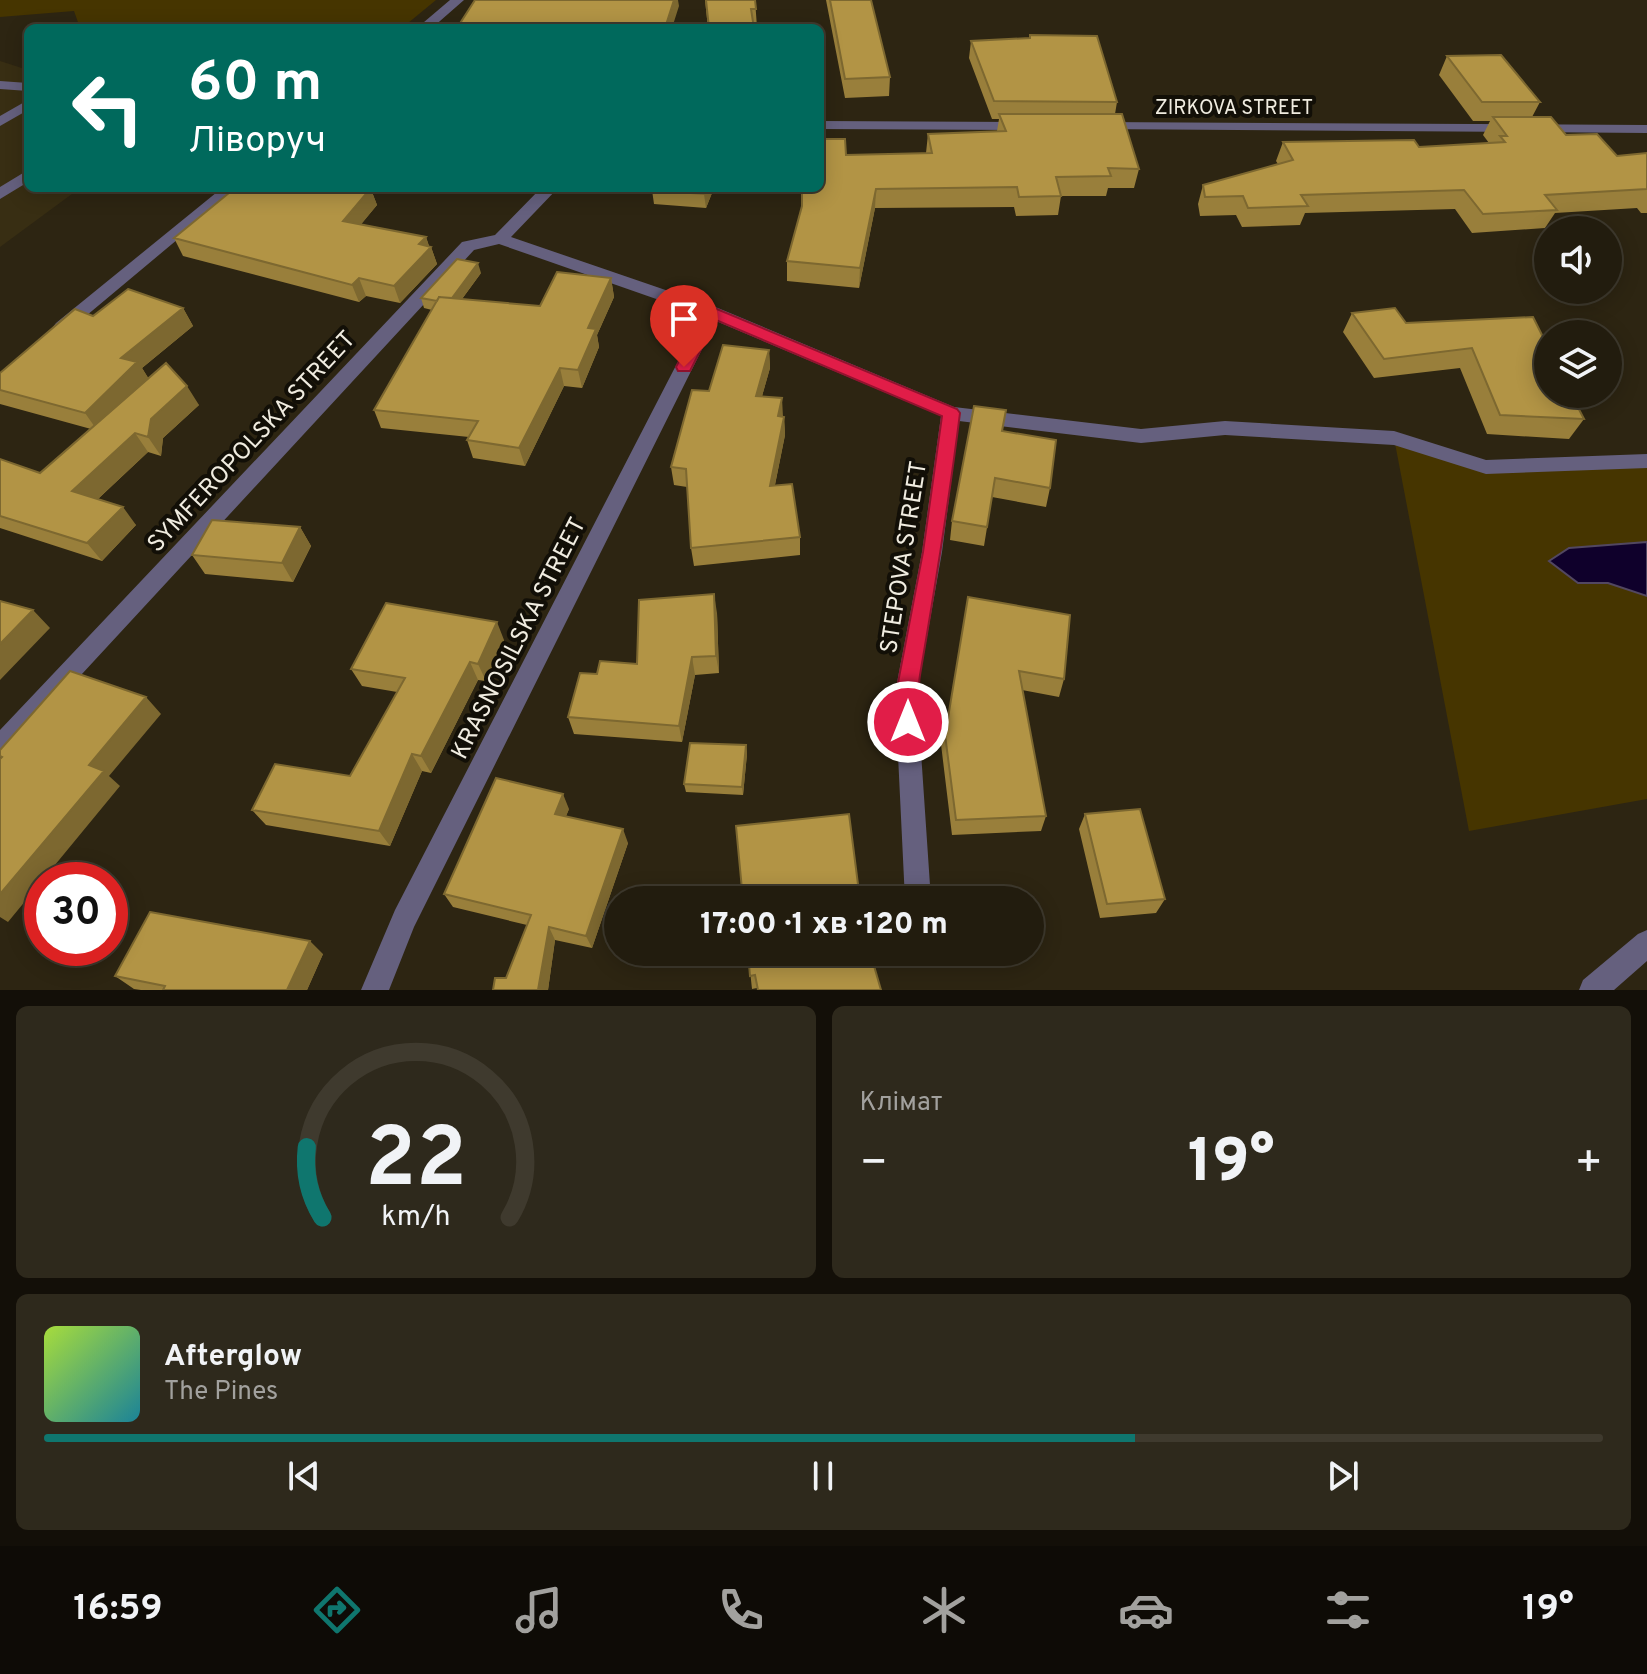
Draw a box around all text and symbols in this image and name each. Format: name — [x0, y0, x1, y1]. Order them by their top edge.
text: 60 m — [188, 50, 322, 120]
icon: left — [56, 56, 160, 160]
street label: ZIRKOVA STREET — [1155, 96, 1313, 122]
text: Ліворуч — [188, 119, 326, 165]
map controls — [1534, 216, 1622, 408]
button: sound — [1534, 216, 1622, 304]
pin — [650, 285, 718, 367]
icon: arrive — [662, 297, 706, 341]
button: layers — [1534, 320, 1622, 408]
street label: SYMFEROPOLSKA STREET — [142, 325, 363, 559]
street label: STEPOVA STREET — [875, 459, 935, 656]
street label: KRASNOSILSKA STREET — [446, 513, 594, 765]
position arrow — [866, 680, 950, 764]
speed limit sign: 30 — [24, 862, 128, 966]
text: 17:00 · 1 хв · 120 m — [700, 907, 948, 944]
text: Клімат — [860, 1087, 943, 1120]
text: 22 — [365, 1111, 467, 1216]
text: 19° — [1188, 1127, 1275, 1203]
text: − — [860, 1137, 888, 1193]
text: + — [1575, 1137, 1603, 1193]
text: km/h — [381, 1200, 450, 1236]
text: Afterglow — [164, 1339, 302, 1376]
text: The Pines — [164, 1376, 278, 1409]
icon: previous — [282, 1454, 326, 1498]
icon: pause — [801, 1454, 845, 1498]
icon: next — [1321, 1454, 1365, 1498]
icon: directions — [309, 1582, 365, 1638]
icon: music — [511, 1582, 567, 1638]
icon: phone — [713, 1582, 769, 1638]
icon: climate — [916, 1582, 972, 1638]
icon: car — [1118, 1582, 1174, 1638]
icon: filters — [1320, 1582, 1376, 1638]
text: 16:59 — [73, 1587, 163, 1633]
text: 19° — [1522, 1587, 1574, 1633]

